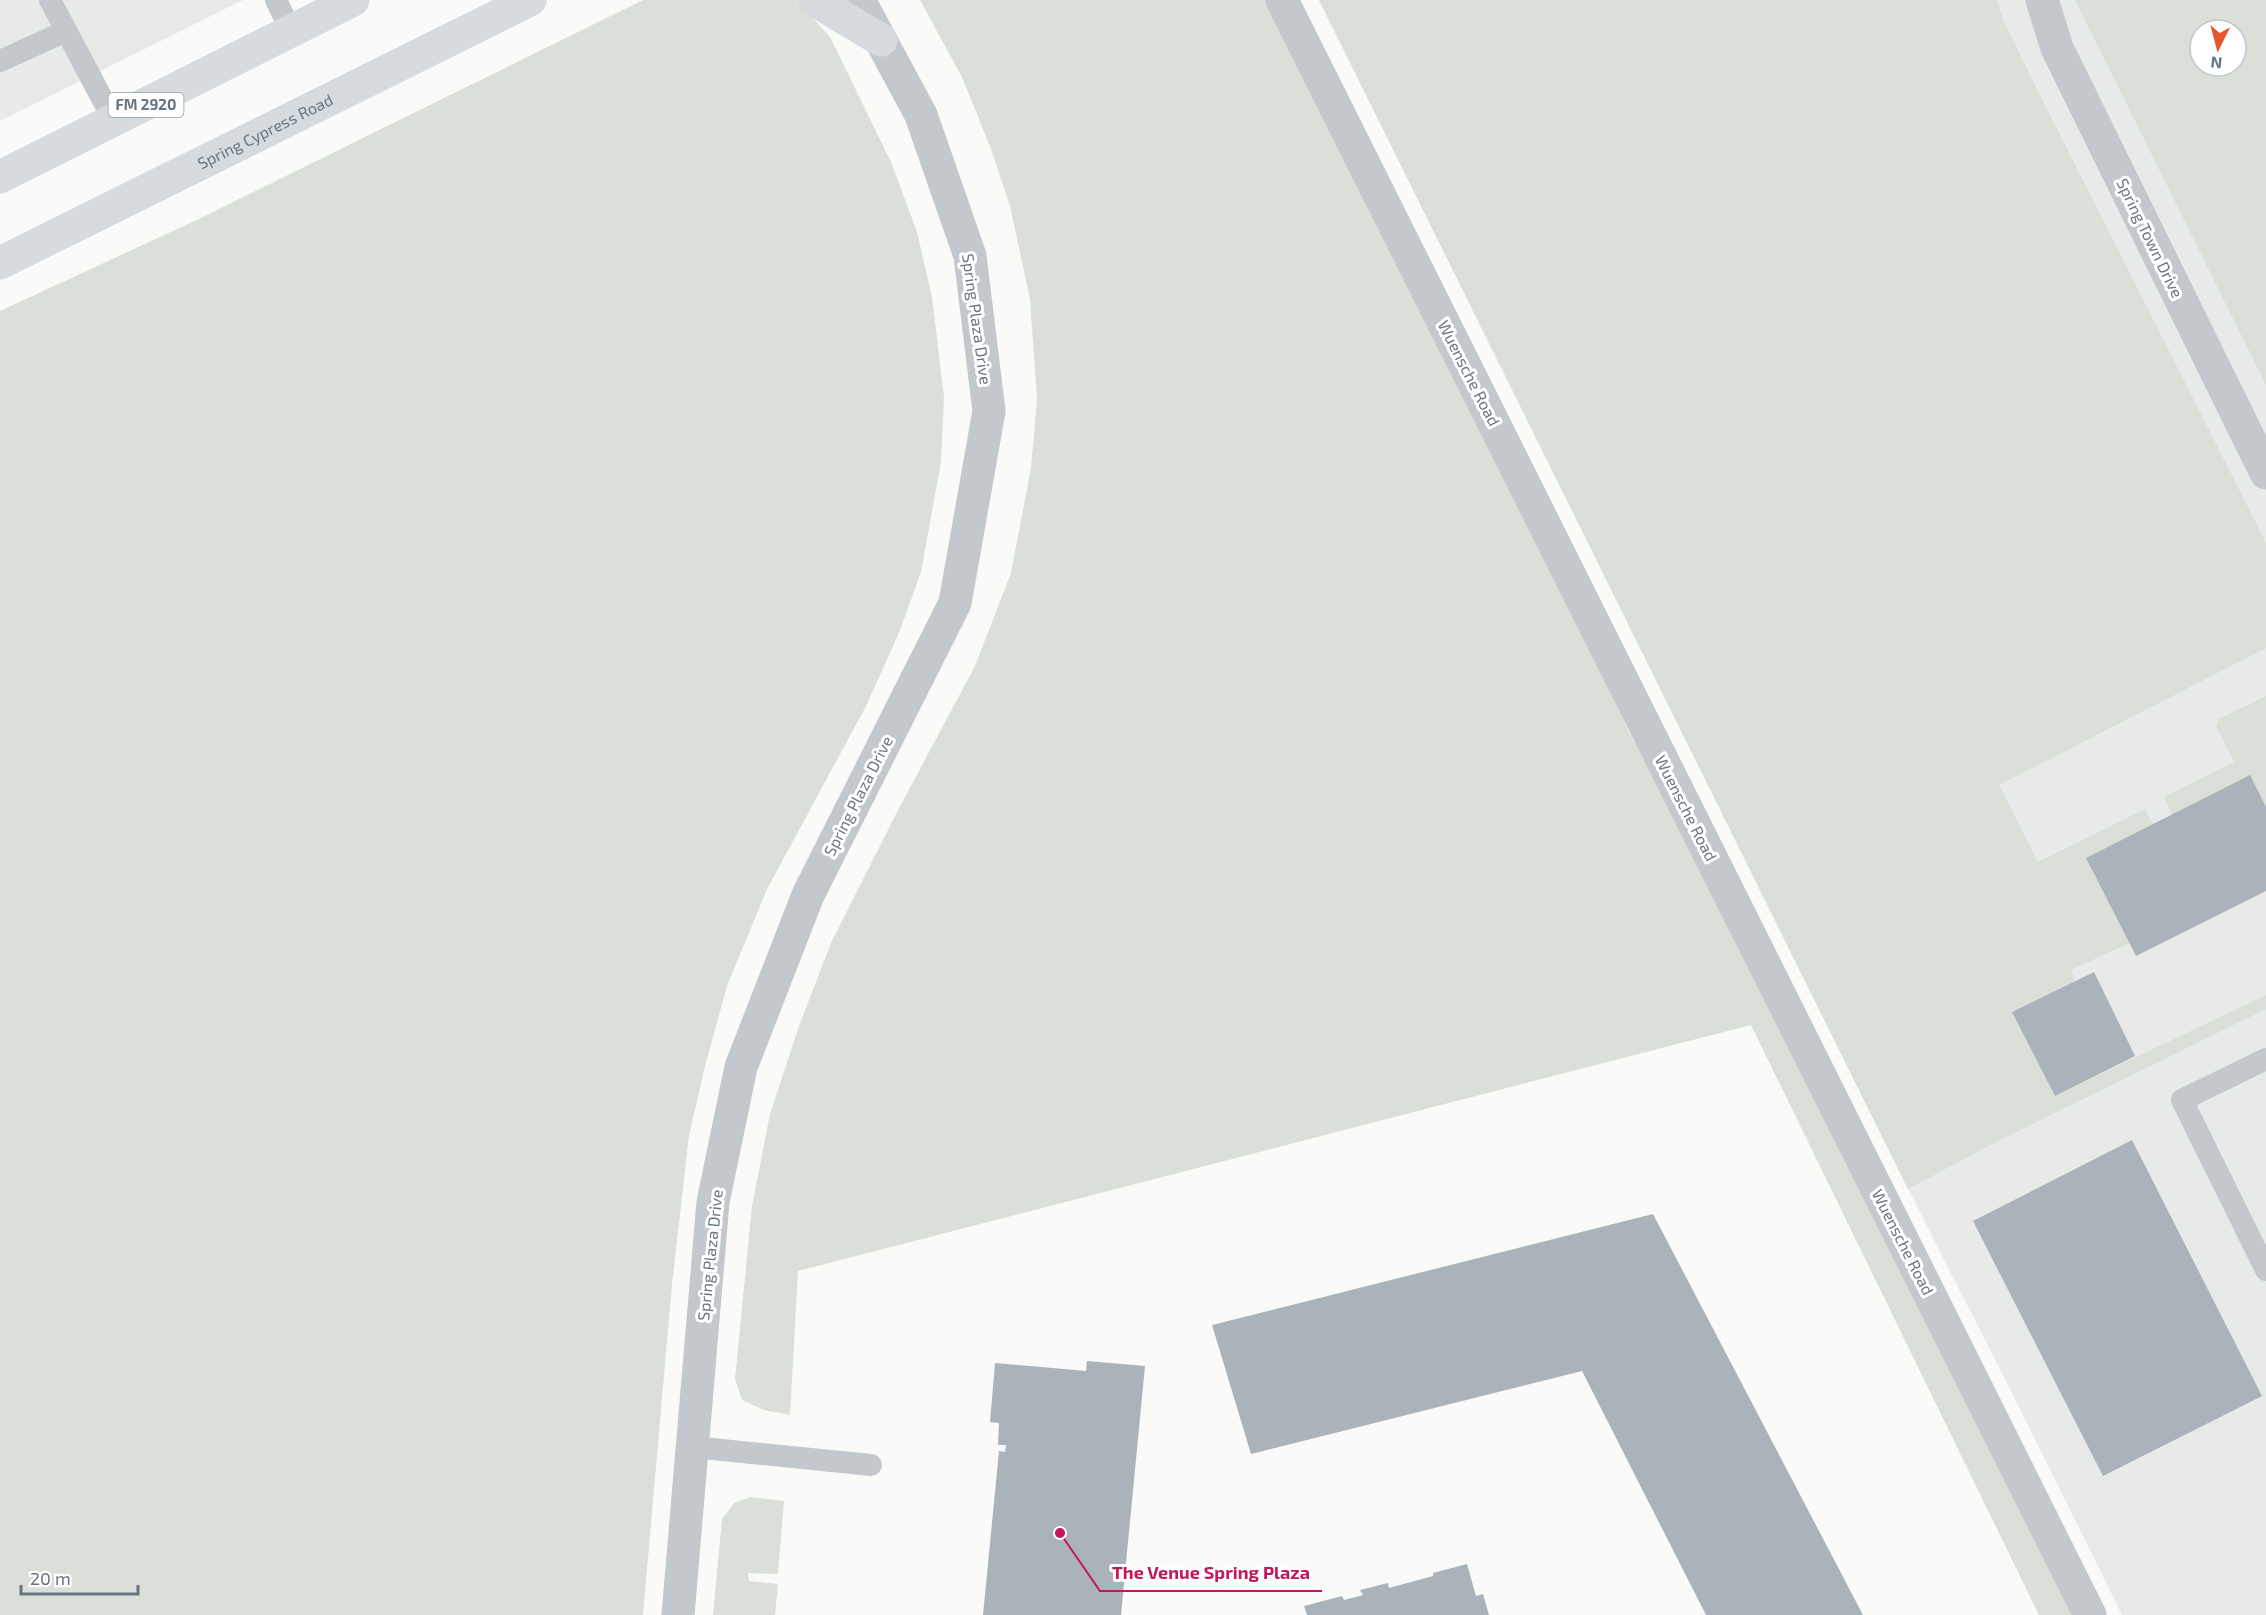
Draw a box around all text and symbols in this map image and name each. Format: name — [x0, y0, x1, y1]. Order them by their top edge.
north arrow — [2188, 18, 2248, 78]
text: N — [2210, 53, 2223, 73]
street label: Spring Cypress Road — [194, 89, 336, 173]
road number: FM 2920 — [108, 93, 184, 117]
street label: Spring Town Drive — [2113, 175, 2188, 301]
street label: Spring Plaza Drive — [959, 252, 996, 386]
street label: Wuensche Road — [1435, 317, 1504, 429]
street label: Spring Plaza Drive — [819, 733, 896, 859]
street label: Wuensche Road — [1652, 752, 1721, 864]
street label: Wuensche Road — [1869, 1186, 1938, 1298]
street label: Spring Plaza Drive — [693, 1188, 726, 1322]
callout: The Venue Spring Plaza — [1100, 1555, 1322, 1591]
scale bar — [21, 1558, 138, 1596]
text: The Venue Spring Plaza — [1112, 1561, 1310, 1583]
text: 20 m — [30, 1567, 71, 1589]

